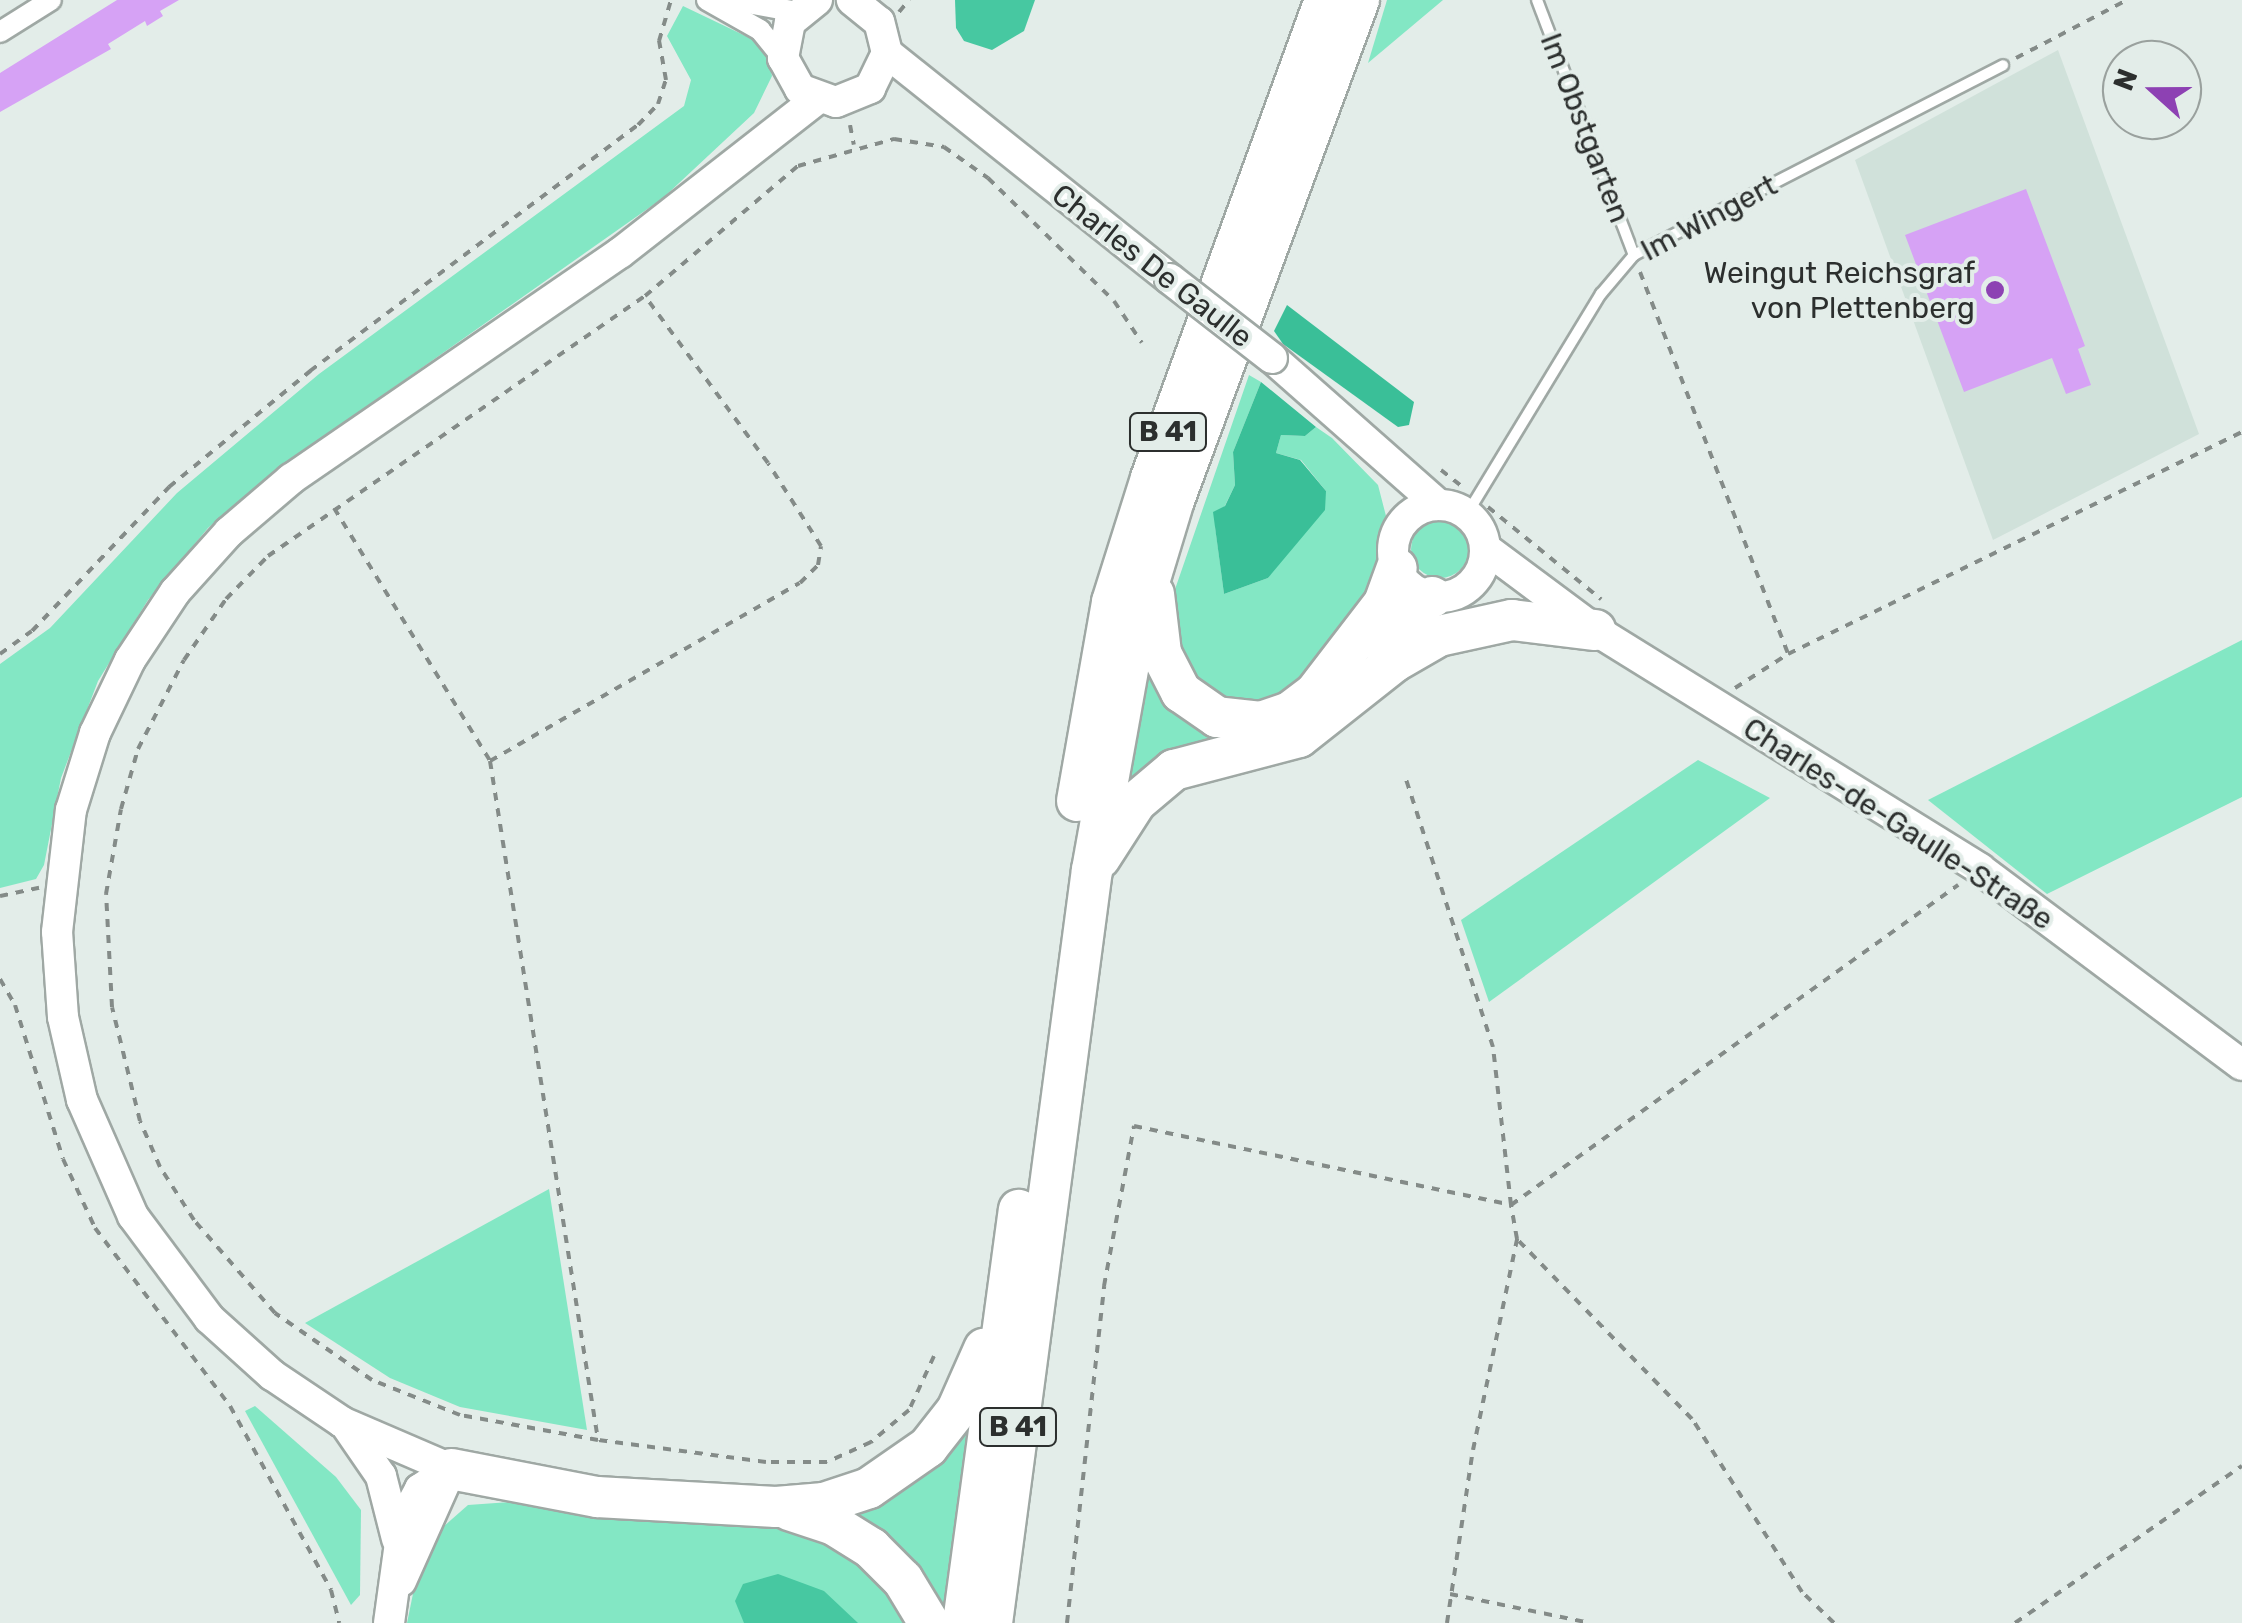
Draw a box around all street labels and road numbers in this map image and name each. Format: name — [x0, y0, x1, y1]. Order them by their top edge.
street label: Im Obstgarten — [1532, 28, 1638, 228]
street label: Im Wingert — [1635, 167, 1783, 269]
street label: Charles De Gaulle — [1045, 177, 1259, 355]
road number: B 41 — [1128, 409, 1208, 455]
street label: Charles-de-Gaulle-Straße — [1736, 710, 2060, 938]
road number: B 41 — [978, 1404, 1058, 1450]

